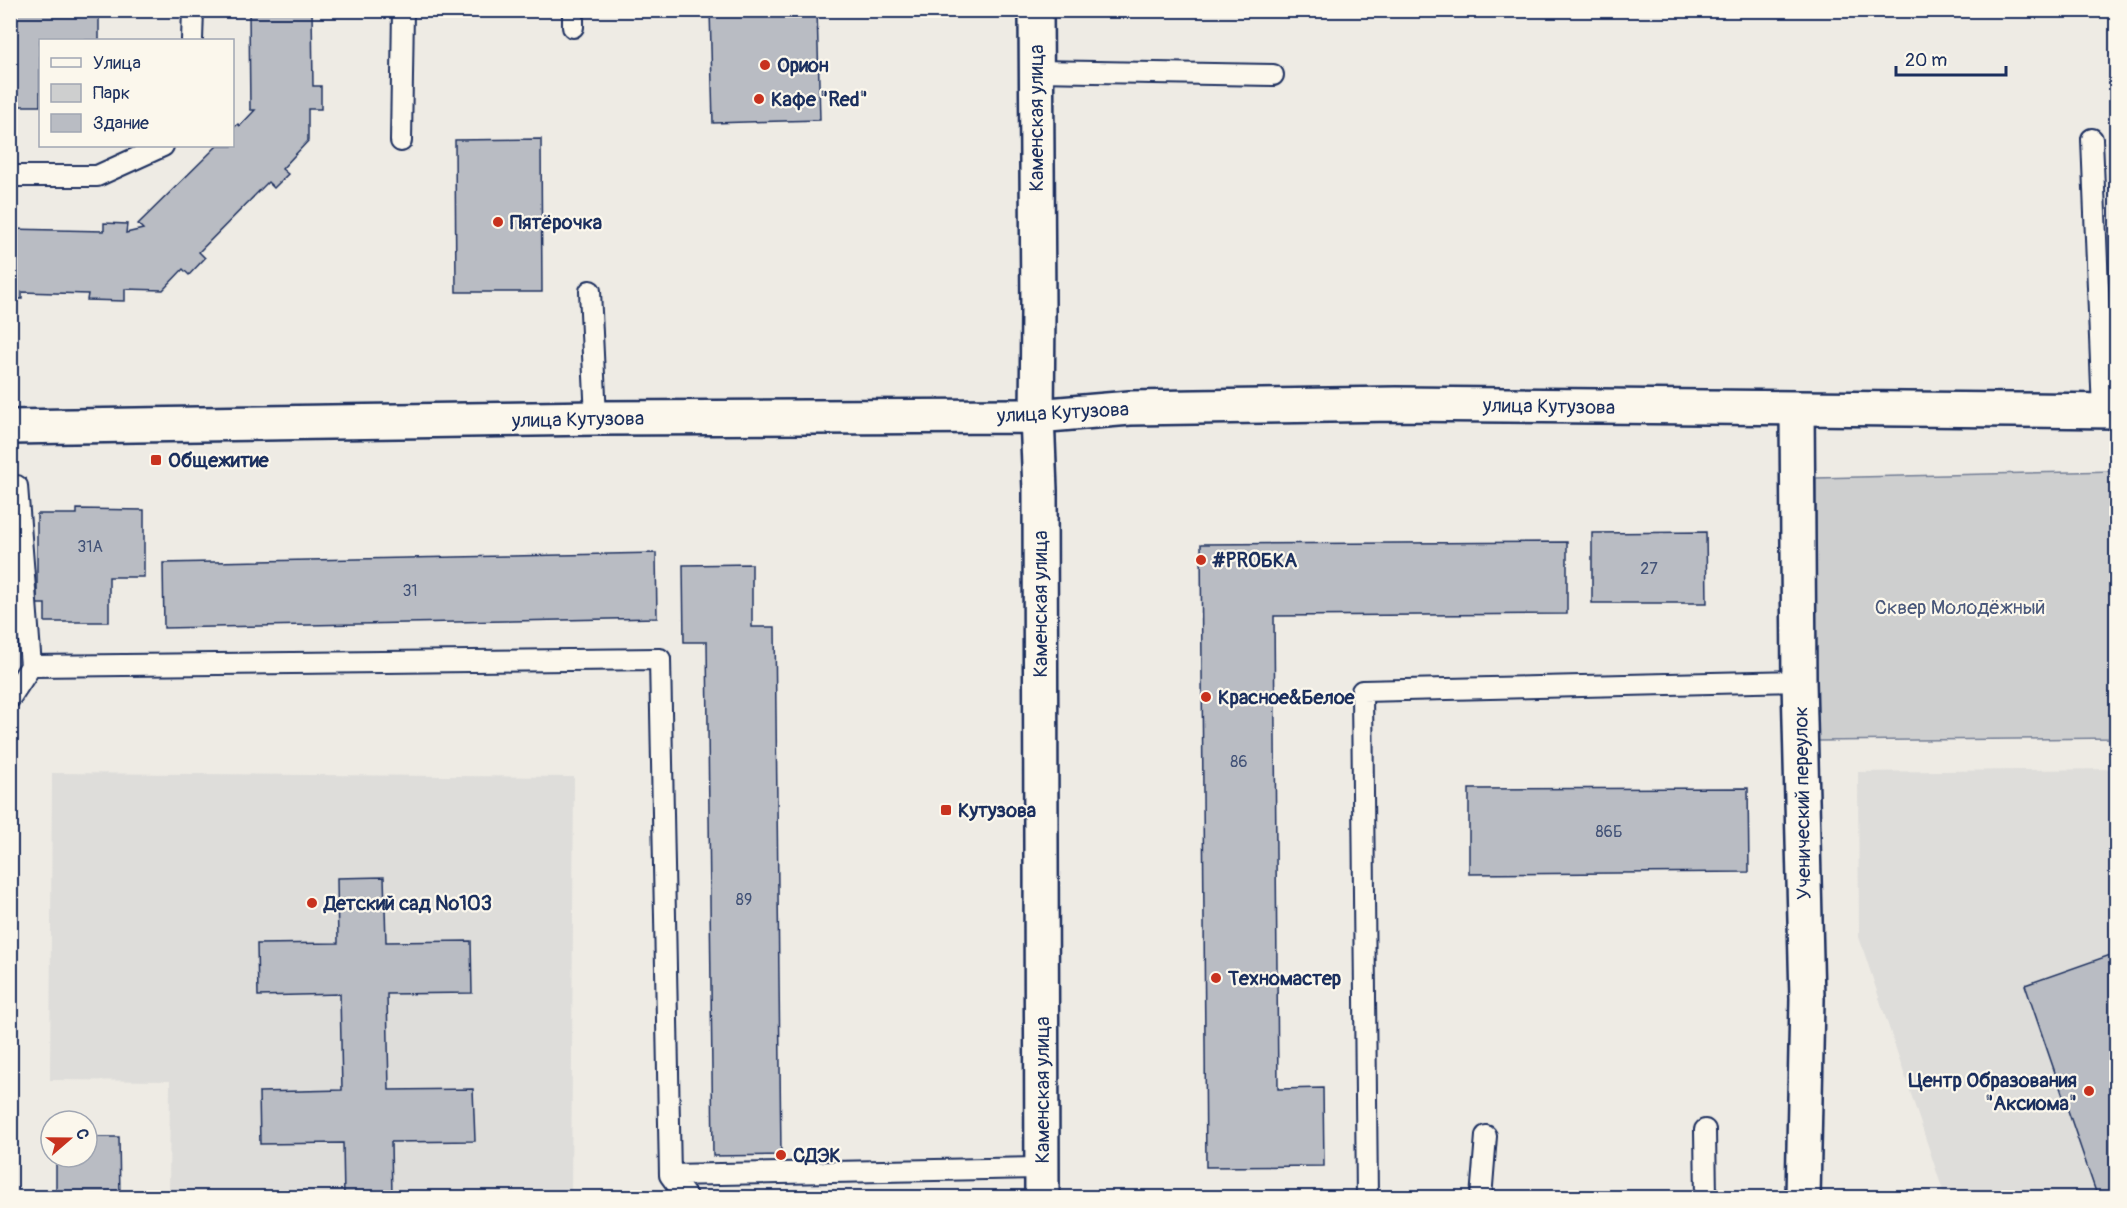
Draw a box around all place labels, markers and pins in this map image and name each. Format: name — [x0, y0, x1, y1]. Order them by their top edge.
place label: Орион — [777, 53, 829, 78]
marker: Орион — [758, 58, 772, 72]
place label: Кафе "Red" — [771, 87, 868, 112]
marker: Кафе "Red" — [752, 92, 766, 106]
place label: Пятёрочка — [510, 210, 602, 235]
marker: Пятёрочка — [491, 215, 505, 229]
place label: Общежитие — [168, 448, 270, 473]
marker: Общежитие — [149, 453, 163, 467]
place label: #PROБКА — [1212, 548, 1297, 573]
marker: #PROБКА — [1194, 553, 1208, 567]
place label: Красное&Белое — [1218, 685, 1356, 710]
marker: Красное&Белое — [1199, 690, 1213, 704]
place label: Кутузова — [958, 798, 1036, 823]
marker: Кутузова — [939, 803, 953, 817]
place label: Детский сад №103 — [323, 891, 492, 916]
marker: Детский сад №103 — [305, 896, 319, 910]
place label: Техномастер — [1227, 966, 1342, 991]
marker: Техномастер — [1209, 971, 1223, 985]
place label: Центр Образования "Аксиома" — [1908, 1068, 2077, 1116]
marker: Центр Образования "Аксиома" — [2082, 1084, 2096, 1098]
place label: СДЭК — [793, 1143, 841, 1168]
marker: СДЭК — [774, 1148, 788, 1162]

